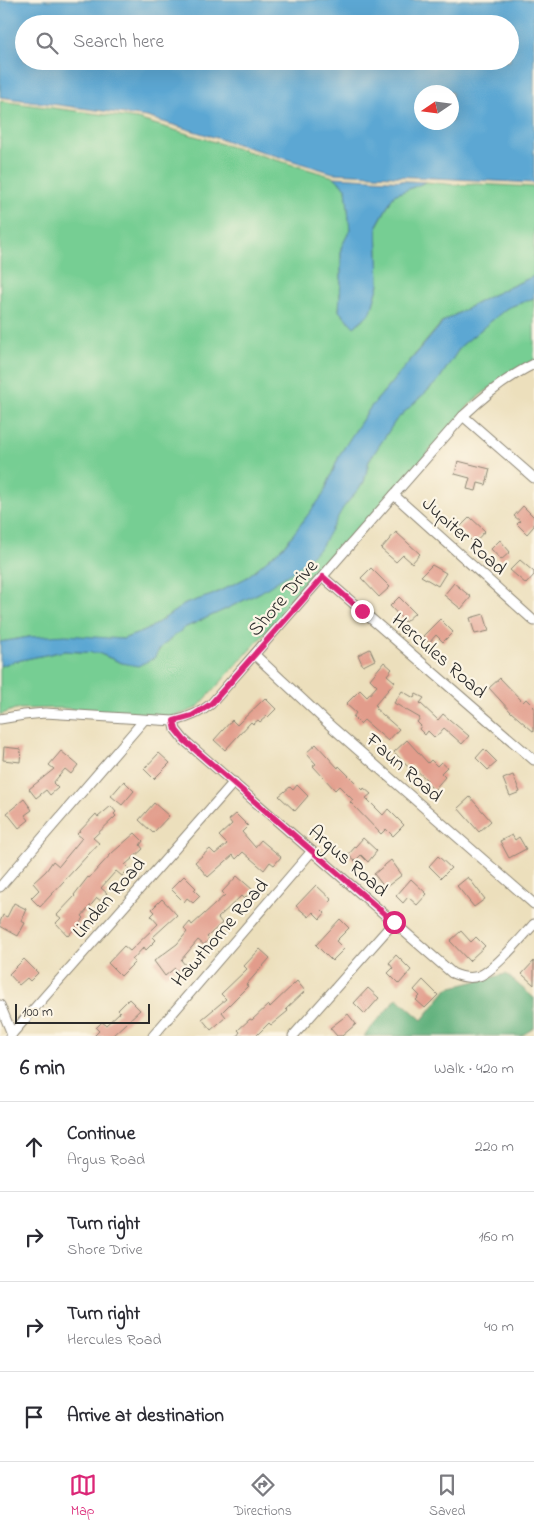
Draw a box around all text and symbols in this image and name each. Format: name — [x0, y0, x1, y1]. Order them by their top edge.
search box — [15, 15, 519, 70]
icon: search — [33, 29, 61, 57]
text: Search here — [73, 29, 164, 56]
north arrow — [414, 85, 459, 130]
street label: Jupiter Road — [414, 491, 512, 583]
street label: Shore Drive — [242, 553, 326, 644]
route end — [351, 600, 374, 623]
street label: Hercules Road — [384, 607, 492, 707]
street label: Faun Road — [358, 727, 448, 811]
street label: Argus Road — [300, 819, 394, 906]
street label: Linden Road — [66, 852, 153, 946]
street label: Hawthorne Road — [165, 873, 276, 994]
route start — [383, 911, 406, 934]
scale bar — [15, 1001, 150, 1024]
text: 100 m — [22, 1002, 53, 1023]
text: 6 min — [20, 1054, 65, 1084]
text: Walk · 420 m — [434, 1057, 514, 1081]
text: Continue — [67, 1121, 135, 1148]
icon: ahead — [20, 1133, 48, 1161]
text: 220 m — [475, 1135, 514, 1159]
text: Argus Road — [67, 1148, 145, 1172]
text: Turn right — [67, 1211, 140, 1238]
icon: right — [20, 1223, 48, 1251]
text: 160 m — [479, 1225, 514, 1249]
text: Shore Drive — [67, 1238, 143, 1262]
text: Turn right — [67, 1301, 140, 1328]
icon: right — [20, 1313, 48, 1341]
text: 40 m — [484, 1315, 514, 1339]
text: Hercules Road — [67, 1328, 161, 1352]
icon: arrive — [20, 1403, 48, 1431]
text: Arrive at destination — [67, 1403, 224, 1430]
tab: Map — [69, 1471, 97, 1522]
tab: Directions — [234, 1471, 292, 1522]
tab: Saved — [429, 1471, 465, 1522]

